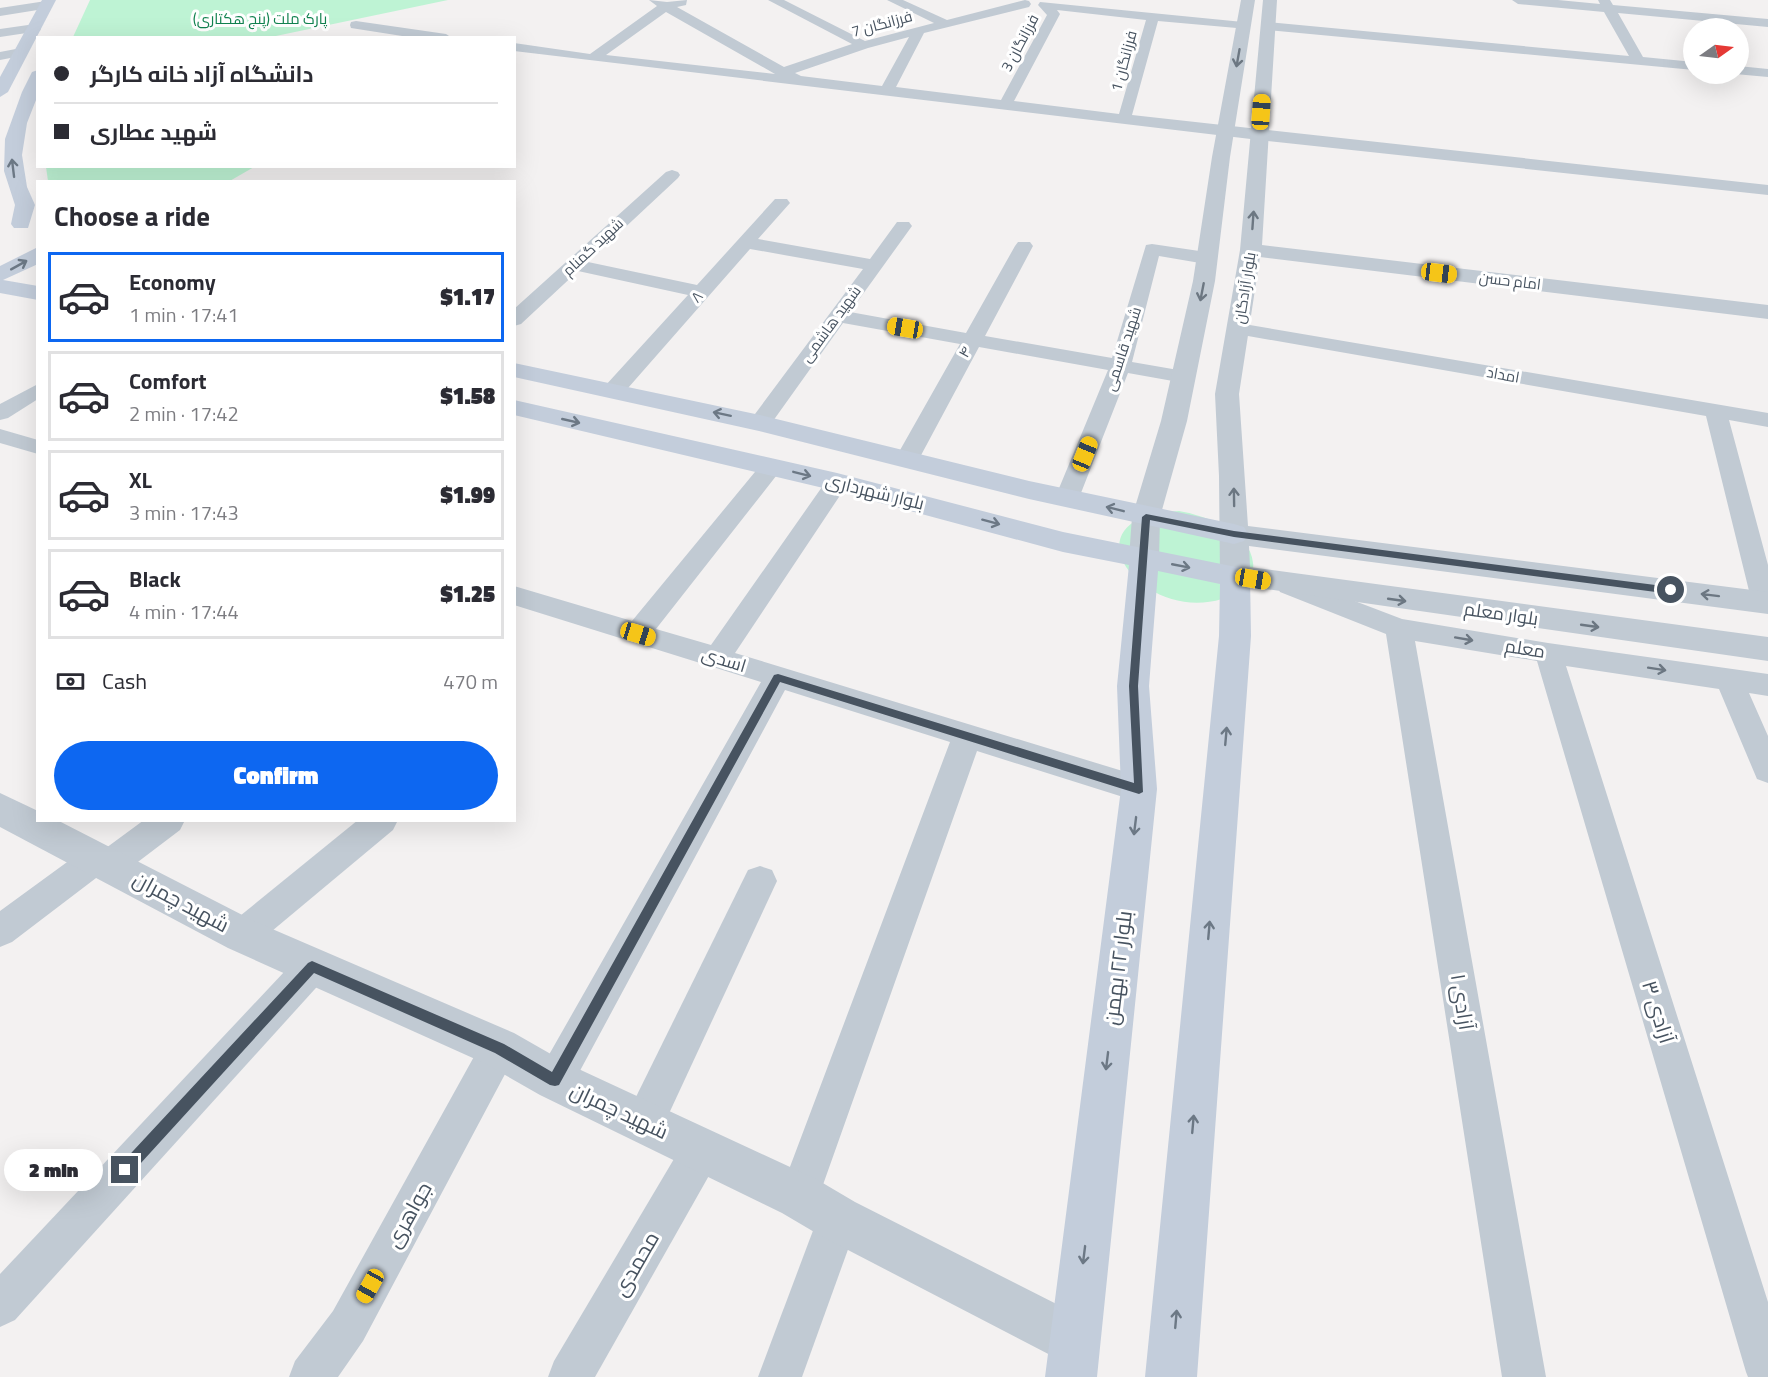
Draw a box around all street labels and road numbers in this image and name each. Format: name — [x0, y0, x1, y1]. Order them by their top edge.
street label: فرزانگان 7 — [849, 4, 915, 43]
street label: فرزانگان 3 — [995, 10, 1044, 76]
street label: فرزانگان 1 — [1104, 28, 1143, 94]
street label: شهید گمنام — [557, 212, 628, 281]
street label: بلوار آزادگان — [1227, 250, 1262, 325]
street label: امام حسن — [1478, 265, 1542, 296]
street label: شهید هاشمی — [795, 280, 866, 367]
street label: ۸ — [685, 285, 708, 308]
street label: شهید قاسمی — [1098, 304, 1147, 394]
street label: ۴ — [952, 342, 977, 362]
street label: امداد — [1485, 360, 1521, 389]
street label: بلوار شهرداری — [823, 466, 927, 517]
street label: بلوار معلم — [1462, 595, 1540, 632]
street label: معلم — [1503, 632, 1547, 665]
street label: اسدی — [698, 640, 750, 679]
street label: شهید چمران — [128, 862, 235, 940]
street label: بلوار ۲۲ بهمن — [1094, 909, 1140, 1027]
street label: آزادی ۱ — [1443, 971, 1483, 1033]
street label: آزادی ۳ — [1634, 976, 1684, 1048]
street label: شهید چمران — [565, 1073, 674, 1147]
street label: جواهری — [377, 1176, 439, 1253]
street label: محمدی — [604, 1225, 667, 1302]

